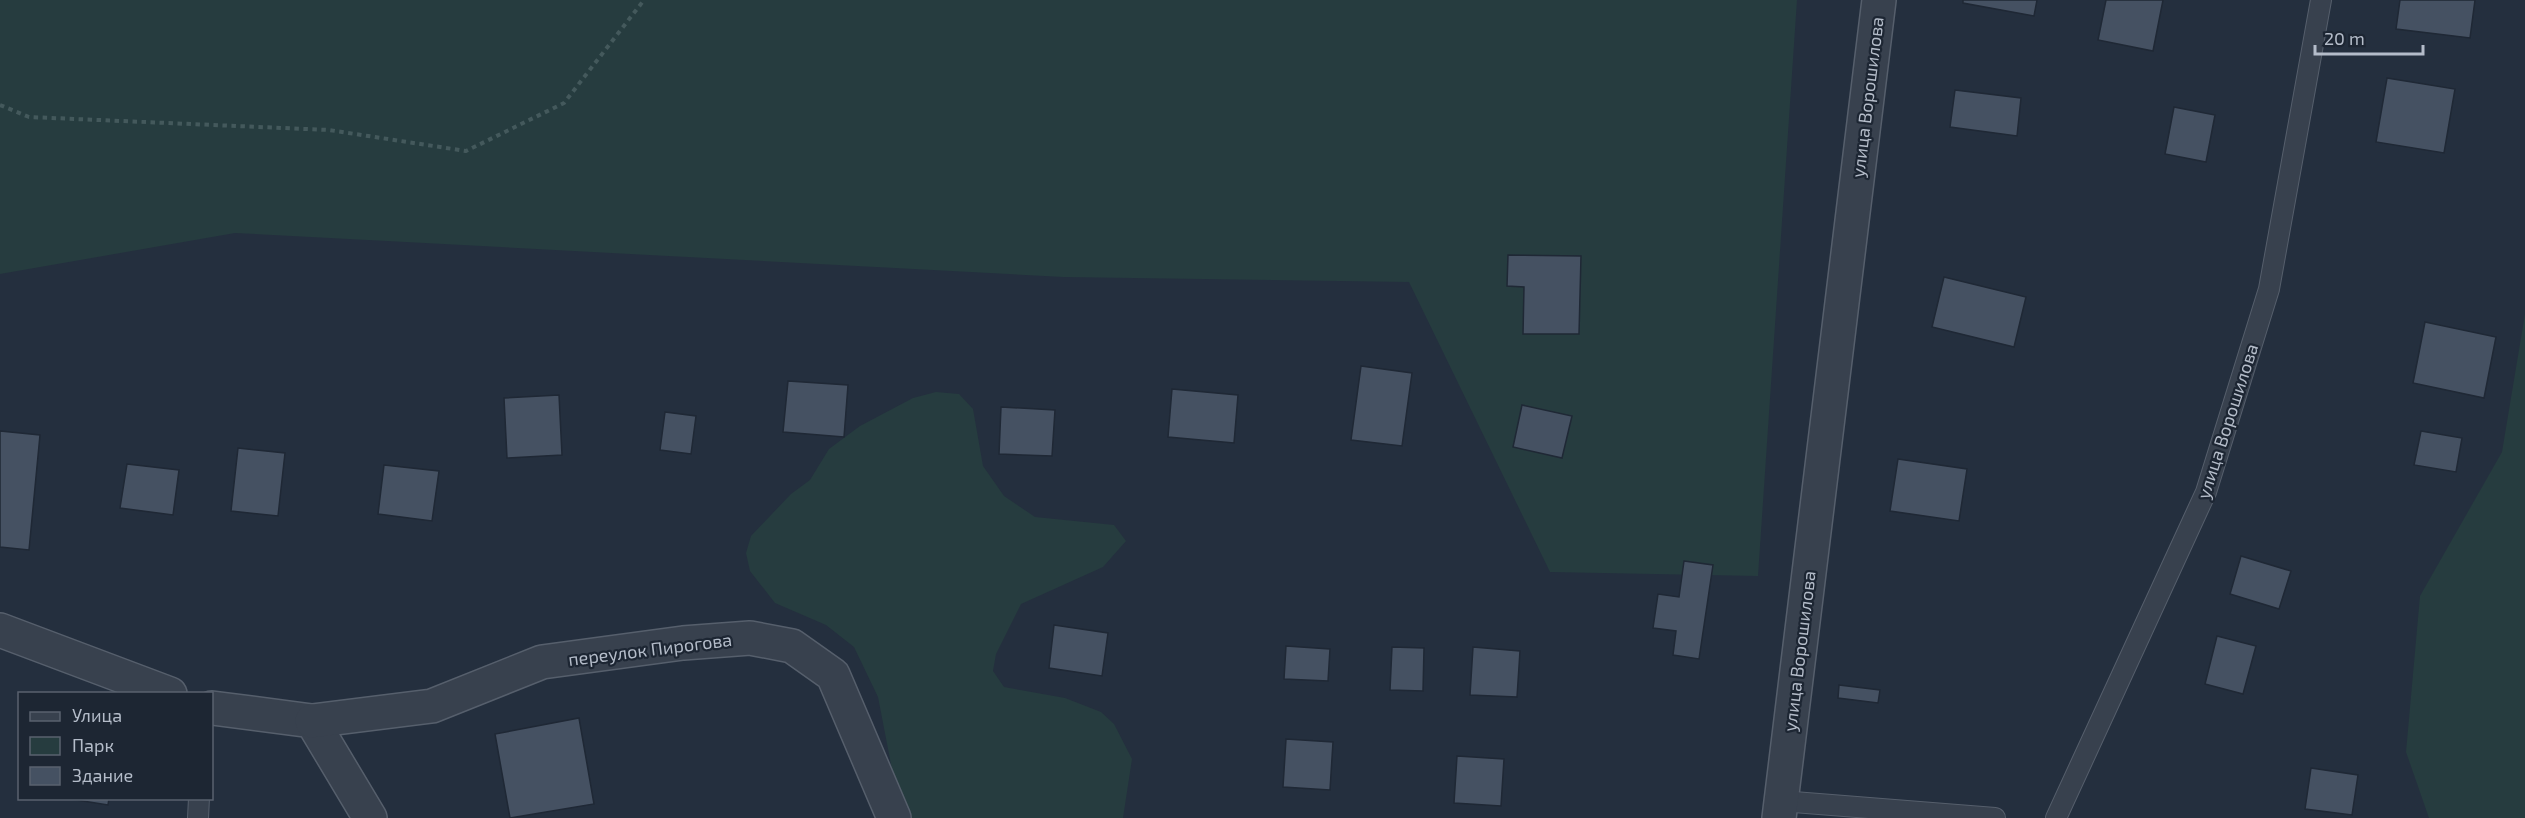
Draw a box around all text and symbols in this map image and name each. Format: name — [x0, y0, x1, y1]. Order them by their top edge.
street label: улица Ворошилова — [1846, 15, 1888, 179]
scale bar — [2315, 18, 2423, 56]
text: 20 m — [2324, 27, 2365, 49]
street label: улица Ворошилова — [2192, 341, 2262, 501]
street label: улица Ворошилова — [1778, 569, 1820, 733]
street label: переулок Пирогова — [567, 628, 733, 670]
legend — [18, 692, 213, 800]
text: Улица — [72, 704, 122, 726]
text: Парк — [72, 734, 114, 756]
text: Здание — [72, 764, 133, 786]

